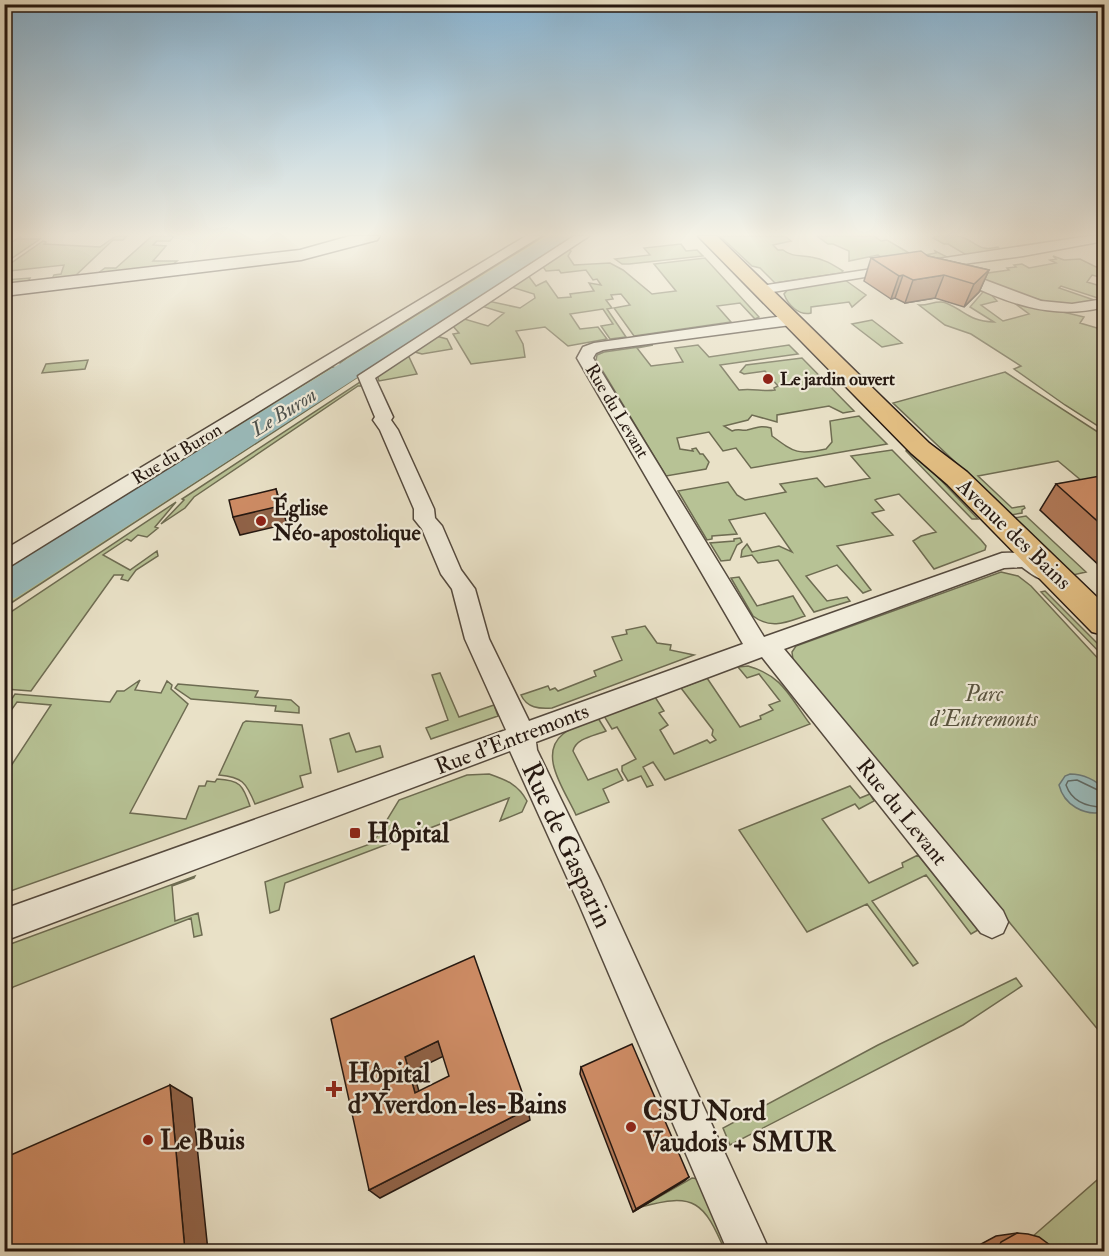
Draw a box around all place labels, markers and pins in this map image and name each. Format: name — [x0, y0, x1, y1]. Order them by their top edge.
place label: Le jardin ouvert — [780, 368, 895, 391]
marker: Le jardin ouvert — [761, 372, 775, 386]
place label: Église Néo-apostolique — [272, 492, 421, 548]
marker: Église Néo-apostolique — [254, 514, 268, 528]
place label: Hôpital — [367, 817, 450, 851]
marker: Hôpital — [348, 826, 362, 840]
place label: Hôpital d'Yverdon-les-Bains — [348, 1057, 567, 1121]
marker: Hôpital d'Yverdon-les-Bains — [325, 1080, 343, 1098]
place label: CSU Nord Vaudois + SMUR — [642, 1095, 837, 1159]
marker: CSU Nord Vaudois + SMUR — [624, 1120, 638, 1134]
place label: Le Buis — [160, 1124, 245, 1157]
marker: Le Buis — [141, 1133, 155, 1147]

